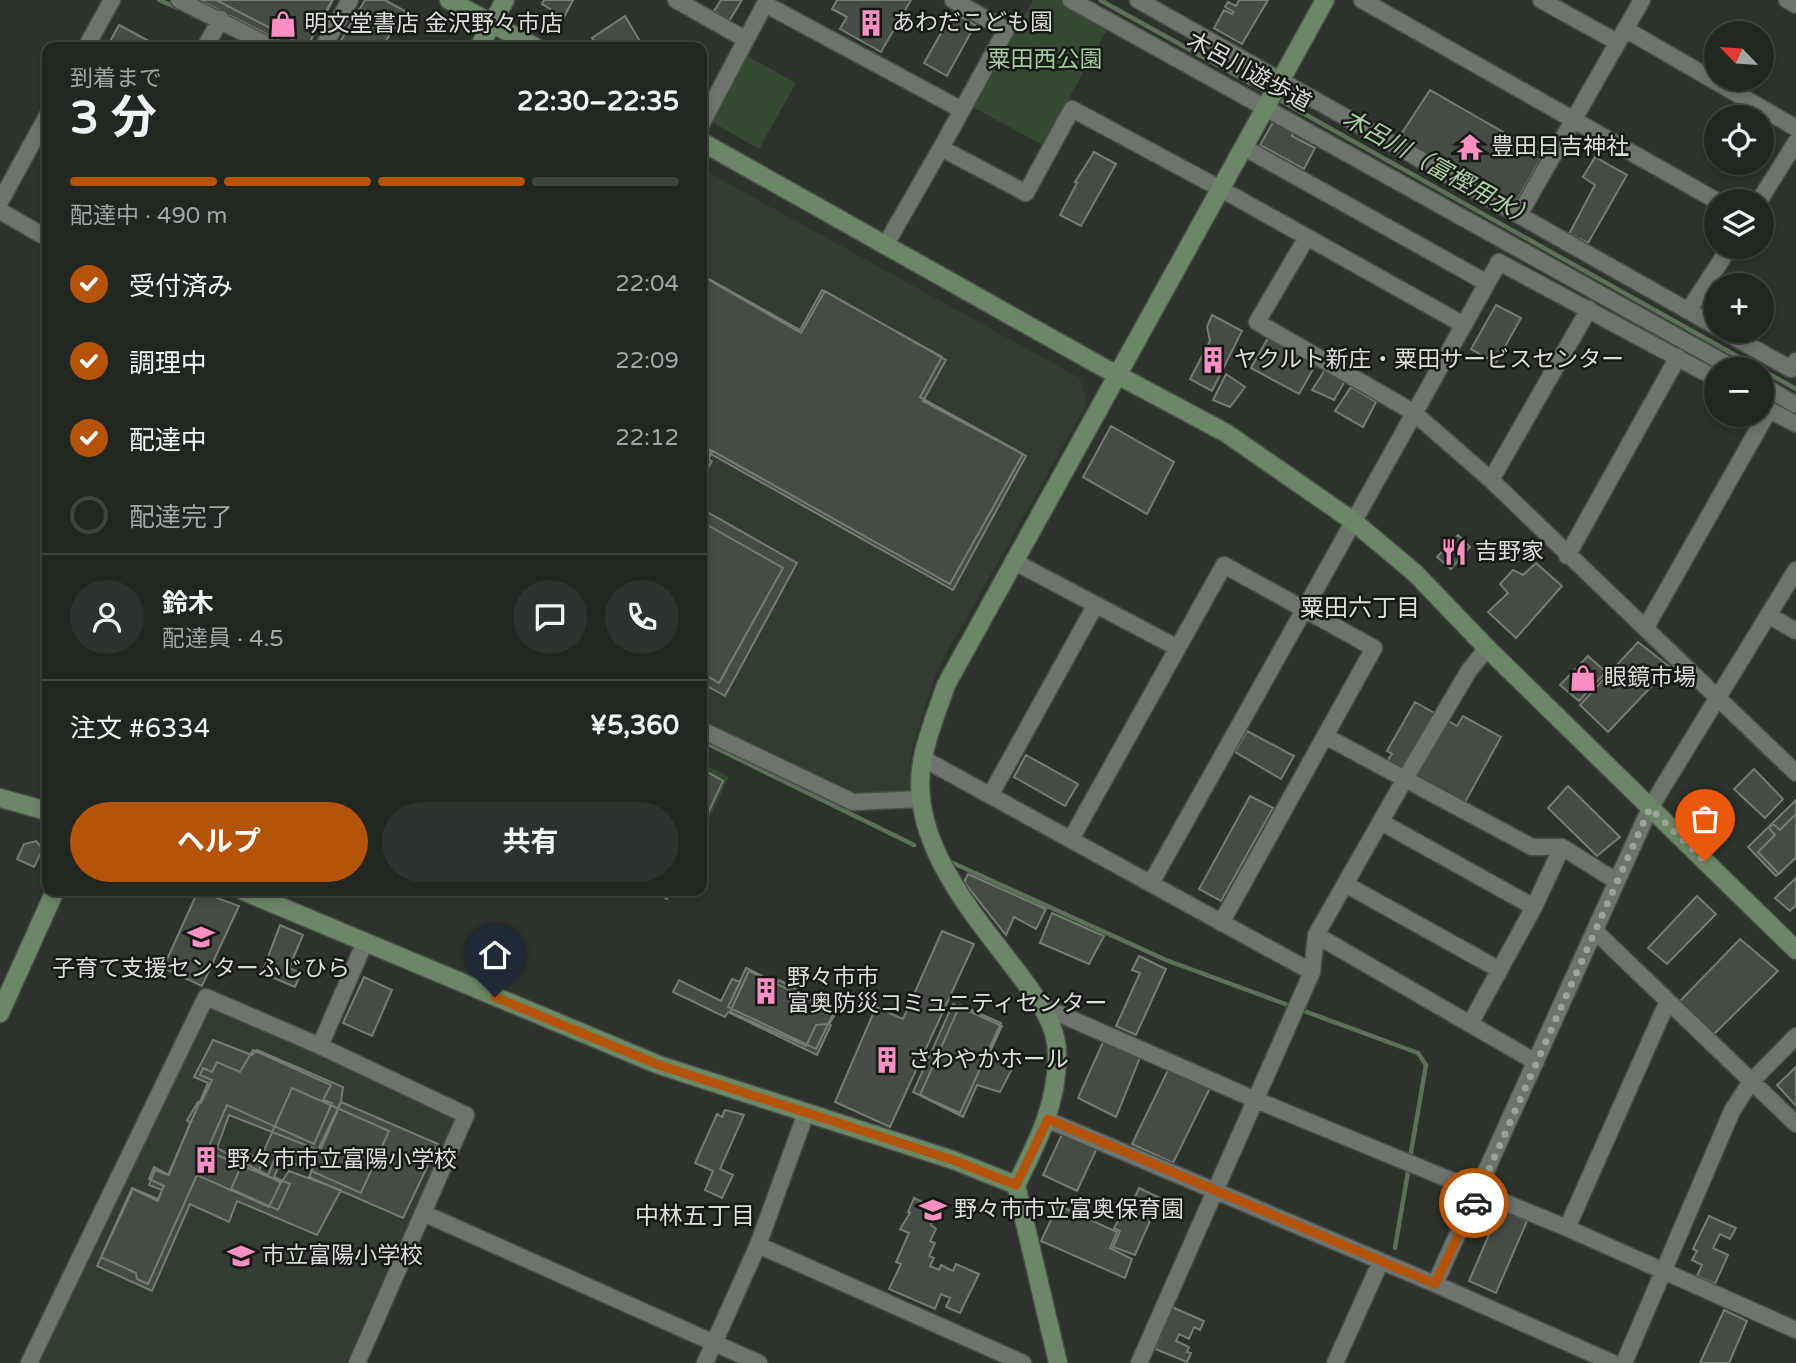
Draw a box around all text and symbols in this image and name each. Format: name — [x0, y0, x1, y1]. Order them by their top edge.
building icon: あわだこども園 — [856, 8, 886, 38]
shop icon: 明文堂書店 金沢野々市店 — [268, 9, 298, 39]
place label: あわだこども園 — [892, 9, 1053, 37]
place label: 明文堂書店 金沢野々市店 — [304, 10, 563, 38]
north arrow — [1704, 21, 1774, 91]
map controls — [1704, 21, 1774, 427]
street label: 木呂川遊歩道 — [1182, 26, 1316, 118]
park label: 粟田西公園 — [988, 46, 1103, 74]
text: 到着まで — [70, 65, 162, 93]
text: 22:30–22:35 — [517, 86, 679, 117]
text: 3 分 — [70, 91, 157, 146]
water label: 木呂川（富樫用水） — [1338, 104, 1540, 234]
button: locate — [1704, 105, 1774, 175]
temple icon: 豊田日吉神社 — [1455, 132, 1485, 162]
place label: 豊田日吉神社 — [1491, 133, 1629, 161]
button: layers — [1704, 189, 1774, 259]
text: 配達中 · 490 m — [70, 202, 227, 230]
icon: check — [70, 265, 108, 303]
text: 22:04 — [615, 270, 679, 298]
text: 受付済み — [129, 271, 233, 302]
button: + — [1704, 273, 1774, 343]
icon: check — [70, 342, 108, 380]
building icon: ヤクルト新庄・粟田サービスセンター — [1198, 345, 1228, 375]
place label: ヤクルト新庄・粟田サービスセンター — [1234, 346, 1624, 374]
text: 22:09 — [615, 347, 679, 375]
text: 調理中 — [129, 348, 207, 379]
button: − — [1704, 357, 1774, 427]
icon: check — [70, 419, 108, 457]
text: 22:12 — [615, 424, 679, 452]
text: 配達中 — [129, 425, 207, 456]
text: 配達完了 — [129, 502, 233, 533]
restaurant icon: 吉野家 — [1439, 537, 1469, 567]
place label: 吉野家 — [1475, 538, 1544, 566]
button: person — [70, 580, 144, 654]
button: chat — [513, 580, 587, 654]
button: phone — [605, 580, 679, 654]
text: 鈴木 — [162, 588, 214, 619]
district label: 粟田六丁目 — [1300, 594, 1420, 623]
text: 配達員 · 4.5 — [162, 625, 284, 653]
shop icon: 眼鏡市場 — [1568, 663, 1598, 693]
place label: 眼鏡市場 — [1604, 664, 1696, 692]
text: ¥5,360 — [590, 710, 679, 741]
text: 注文 #6334 — [70, 713, 210, 744]
pin — [1675, 789, 1735, 861]
icon: bag — [1686, 800, 1724, 838]
button: ヘルプ — [70, 802, 368, 882]
button: 共有 — [382, 802, 679, 882]
school or university icon: 子育て支援センターふじひら — [186, 922, 216, 952]
pin — [465, 925, 525, 997]
icon: home — [476, 936, 514, 974]
place label: 子育て支援センターふじひら — [52, 955, 350, 983]
place label: 野々市市 富奥防災コミュニティセンター — [787, 964, 1108, 1018]
building icon: 野々市市 富奥防災コミュニティセンター — [751, 976, 781, 1006]
building icon: さわやかホール — [872, 1045, 902, 1075]
place label: さわやかホール — [908, 1046, 1069, 1074]
building icon: 野々市市立富陽小学校 — [191, 1145, 221, 1175]
place label: 野々市市立富陽小学校 — [227, 1146, 457, 1174]
courier — [1439, 1168, 1509, 1238]
icon: car — [1455, 1184, 1493, 1222]
school or university icon: 野々市市立富奥保育園 — [918, 1195, 948, 1225]
place label: 野々市市立富奥保育園 — [954, 1196, 1184, 1224]
district label: 中林五丁目 — [635, 1202, 755, 1231]
school or university icon: 市立富陽小学校 — [226, 1241, 256, 1271]
place label: 市立富陽小学校 — [262, 1242, 423, 1270]

